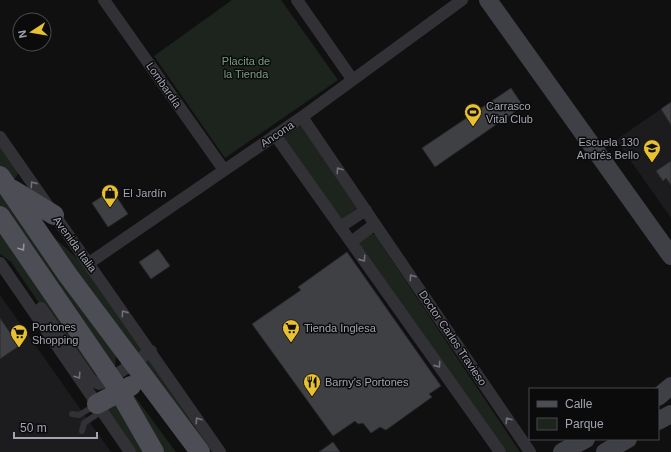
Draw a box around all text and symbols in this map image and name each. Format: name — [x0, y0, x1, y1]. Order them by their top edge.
north arrow — [12, 12, 52, 52]
text: N — [16, 29, 29, 39]
park label: Placita de la Tienda — [222, 55, 270, 80]
street label: Lombardía — [144, 60, 185, 111]
place label: Carrasco Vital Club — [486, 100, 533, 125]
sports icon: Carrasco Vital Club — [463, 102, 483, 127]
street label: Ancona — [258, 118, 297, 149]
place label: Escuela 130 Andrés Bello — [577, 136, 639, 161]
school or university icon: Escuela 130 Andrés Bello — [642, 138, 662, 163]
one-way arrow — [336, 167, 343, 174]
one-way arrow — [30, 181, 38, 188]
shop icon: El Jardín — [100, 183, 120, 208]
place label: El Jardín — [123, 187, 166, 199]
street label: Avenida Italia — [51, 214, 100, 275]
one-way arrow — [17, 244, 24, 251]
one-way arrow — [358, 254, 365, 261]
one-way arrow — [409, 275, 416, 282]
street label: Doctor Carlos Travieso — [417, 288, 489, 388]
one-way arrow — [121, 310, 129, 317]
supermarket icon: Tienda Inglesa — [281, 318, 301, 343]
place label: Portones Shopping — [32, 321, 79, 346]
place label: Tienda Inglesa — [304, 322, 377, 334]
supermarket icon: Portones Shopping — [9, 323, 29, 348]
one-way arrow — [433, 360, 440, 367]
one-way arrow — [73, 372, 80, 379]
restaurant icon: Barny's Portones — [302, 372, 322, 397]
place label: Barny's Portones — [325, 376, 409, 388]
legend — [529, 388, 659, 440]
text: Calle — [565, 397, 593, 411]
scale bar — [14, 414, 97, 440]
one-way arrow — [195, 417, 203, 424]
one-way arrow — [505, 417, 513, 424]
text: Parque — [565, 417, 604, 431]
text: 50 m — [20, 421, 47, 435]

